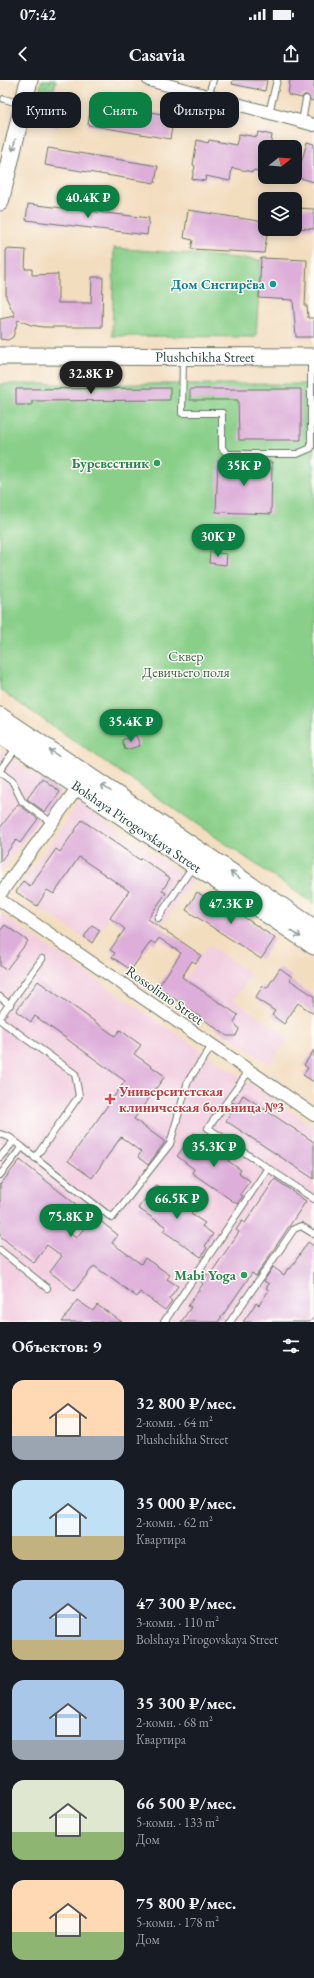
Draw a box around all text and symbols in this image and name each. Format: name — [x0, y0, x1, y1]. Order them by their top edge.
text: 07:42 — [20, 5, 56, 24]
icon: back — [12, 43, 34, 65]
text: Casavia — [129, 43, 185, 66]
icon: share — [280, 43, 302, 65]
chip: Купить — [12, 92, 81, 128]
chip: Снять — [89, 92, 152, 128]
chip: Фильтры — [160, 92, 239, 128]
one-way arrow — [9, 138, 17, 151]
north arrow — [258, 140, 302, 184]
map controls — [258, 140, 302, 236]
pin: 40.4K ₽ — [51, 185, 125, 219]
text: 40.4K ₽ — [66, 189, 110, 206]
button: layers — [258, 192, 302, 236]
place label: Дом Снегирёва — [171, 275, 266, 293]
marker: Дом Снегирёва — [268, 279, 278, 289]
street label: Plushchikha Street — [155, 347, 255, 366]
pin: 32.8K ₽ — [54, 361, 128, 395]
text: 32.8K ₽ — [69, 365, 113, 382]
pin: 35K ₽ — [216, 453, 272, 487]
place label: Буревестник — [72, 454, 149, 472]
text: 35K ₽ — [227, 457, 261, 474]
marker: Буревестник — [152, 458, 162, 468]
pin: 30K ₽ — [190, 524, 246, 558]
text: 30K ₽ — [201, 528, 235, 545]
park label: Сквер Девичьего поля — [142, 647, 230, 681]
pin: 35.4K ₽ — [94, 709, 168, 743]
text: 35.4K ₽ — [109, 713, 153, 730]
one-way arrow — [49, 749, 60, 757]
street label: Bolshaya Pirogovskaya Street — [68, 776, 206, 877]
one-way arrow — [101, 784, 112, 792]
one-way arrow — [230, 871, 241, 879]
pin: 47.3K ₽ — [194, 891, 268, 925]
text: 47.3K ₽ — [209, 895, 253, 912]
one-way arrow — [290, 930, 301, 938]
street label: Rossolimo Street — [123, 962, 208, 1029]
place label: Университетская клиническая больница №3 — [118, 1082, 284, 1116]
marker: Университетская клиническая больница №3 — [104, 1093, 116, 1105]
pin: 35.3K ₽ — [177, 1134, 251, 1168]
text: 35.3K ₽ — [192, 1138, 236, 1155]
pin: 66.5K ₽ — [140, 1186, 214, 1220]
text: 66.5K ₽ — [155, 1190, 199, 1207]
pin: 75.8K ₽ — [34, 1204, 108, 1238]
text: 75.8K ₽ — [49, 1208, 93, 1225]
place label: Mabi Yoga — [174, 1266, 237, 1284]
marker: Mabi Yoga — [239, 1270, 249, 1280]
text: Объектов: 9 — [12, 1335, 102, 1357]
icon: filters — [280, 1335, 302, 1357]
text: 32 800 ₽/мес. — [136, 1392, 236, 1414]
icon: home — [44, 1396, 92, 1444]
text: 2-комн. · 64 m² — [136, 1414, 213, 1431]
text: Plushchikha Street — [136, 1431, 228, 1448]
text: 35 000 ₽/мес. — [136, 1492, 236, 1514]
icon: home — [44, 1496, 92, 1544]
text: 2-комн. · 62 m² — [136, 1514, 213, 1531]
text: Квартира — [136, 1531, 186, 1548]
text: 47 300 ₽/мес. — [136, 1592, 236, 1614]
icon: home — [44, 1596, 92, 1644]
text: 3-комн. · 110 m² — [136, 1614, 219, 1631]
text: Bolshaya Pirogovskaya Street — [136, 1631, 278, 1648]
text: 35 300 ₽/мес. — [136, 1692, 236, 1714]
icon: home — [44, 1696, 92, 1744]
text: 2-комн. · 68 m² — [136, 1714, 213, 1731]
text: Квартира — [136, 1731, 186, 1748]
text: 66 500 ₽/мес. — [136, 1792, 236, 1814]
icon: home — [44, 1796, 92, 1844]
text: 5-комн. · 133 m² — [136, 1814, 219, 1831]
text: Дом — [136, 1831, 160, 1848]
text: 75 800 ₽/мес. — [136, 1892, 236, 1914]
icon: home — [44, 1896, 92, 1944]
text: 5-комн. · 178 m² — [136, 1914, 219, 1931]
text: Дом — [136, 1931, 160, 1948]

